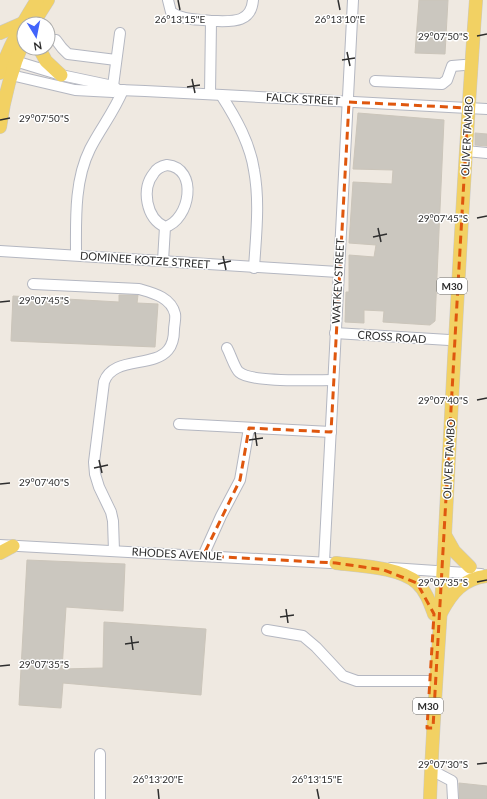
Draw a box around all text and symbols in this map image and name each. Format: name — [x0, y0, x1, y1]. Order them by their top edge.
text: 26°13'15"E — [155, 13, 205, 25]
text: 26°13'10"E — [315, 13, 365, 25]
north arrow — [16, 16, 56, 56]
text: 29°07'50"S — [418, 30, 468, 42]
text: N — [33, 39, 43, 53]
street label: FALCK STREET — [266, 90, 341, 107]
street label: OLIVER TAMBO — [458, 95, 475, 176]
text: 29°07'50"S — [19, 112, 69, 124]
text: 29°07'45"S — [418, 212, 468, 224]
street label: WATKEY STREET — [329, 237, 346, 324]
street label: DOMINEE KOTZE STREET — [79, 248, 211, 271]
road number: M30 — [437, 278, 467, 294]
text: 29°07'45"S — [19, 294, 69, 306]
street label: CROSS ROAD — [357, 328, 427, 345]
text: 29°07'40"S — [418, 394, 468, 406]
street label: OLIVER TAMBO — [440, 418, 457, 499]
text: 29°07'40"S — [19, 476, 69, 488]
street label: RHODES AVENUE — [131, 545, 223, 562]
text: 29°07'35"S — [418, 576, 468, 588]
text: 29°07'35"S — [19, 658, 69, 670]
road number: M30 — [413, 698, 443, 714]
text: 29°07'30"S — [418, 758, 468, 770]
text: 26°13'20"E — [133, 773, 183, 785]
text: 26°13'15"E — [292, 773, 342, 785]

